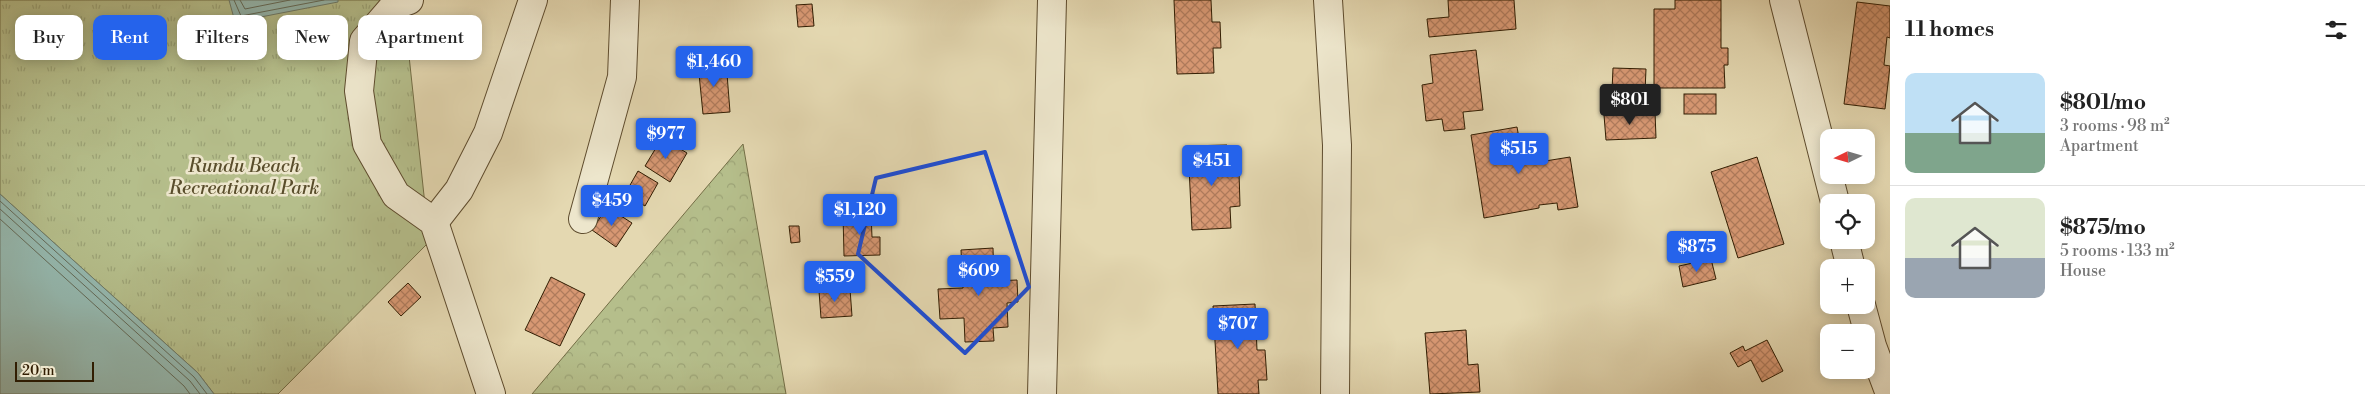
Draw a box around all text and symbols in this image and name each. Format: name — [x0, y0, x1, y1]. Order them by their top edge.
chip: Buy — [15, 15, 83, 60]
chip: Rent — [93, 15, 167, 60]
chip: Filters — [177, 15, 267, 60]
chip: New — [277, 15, 348, 60]
chip: Apartment — [358, 15, 482, 60]
icon: filters — [2322, 16, 2350, 44]
text: 11 homes — [1905, 17, 1994, 43]
pin: $1,460 — [673, 46, 755, 88]
text: $1,460 — [687, 52, 741, 72]
pin: $801 — [1600, 84, 1660, 126]
text: $801 — [1611, 90, 1649, 110]
text: $801/mo — [2060, 90, 2146, 116]
icon: home — [1945, 93, 2005, 153]
text: 3 rooms · 98 m² — [2060, 116, 2170, 136]
pin: $977 — [636, 118, 696, 160]
text: $977 — [647, 124, 685, 144]
north arrow — [1820, 129, 1875, 184]
map controls — [1820, 129, 1875, 379]
pin: $515 — [1489, 132, 1549, 175]
text: Apartment — [2060, 136, 2139, 156]
text: $515 — [1500, 139, 1538, 159]
pin: $451 — [1182, 144, 1242, 187]
text: $451 — [1193, 151, 1231, 171]
park label: Rundu Beach Recreational Park — [168, 154, 319, 200]
pin: $459 — [582, 184, 642, 227]
text: $459 — [592, 191, 632, 211]
pin: $1,120 — [819, 194, 901, 236]
button: locate — [1820, 194, 1875, 249]
text: $1,120 — [834, 200, 886, 220]
text: $875/mo — [2060, 215, 2146, 241]
icon: home — [1945, 218, 2005, 278]
pin: $875 — [1667, 230, 1727, 273]
text: $875 — [1678, 237, 1716, 257]
text: 5 rooms · 133 m² — [2060, 241, 2175, 261]
pin: $609 — [949, 254, 1009, 297]
button: + — [1820, 259, 1875, 314]
pin: $559 — [805, 260, 865, 303]
text: $609 — [958, 261, 1000, 281]
text: House — [2060, 261, 2106, 281]
text: $559 — [815, 267, 855, 287]
pin: $707 — [1208, 308, 1268, 350]
text: $707 — [1218, 314, 1258, 334]
button: − — [1820, 324, 1875, 379]
scale bar — [15, 359, 94, 382]
text: 20 m — [22, 362, 54, 380]

